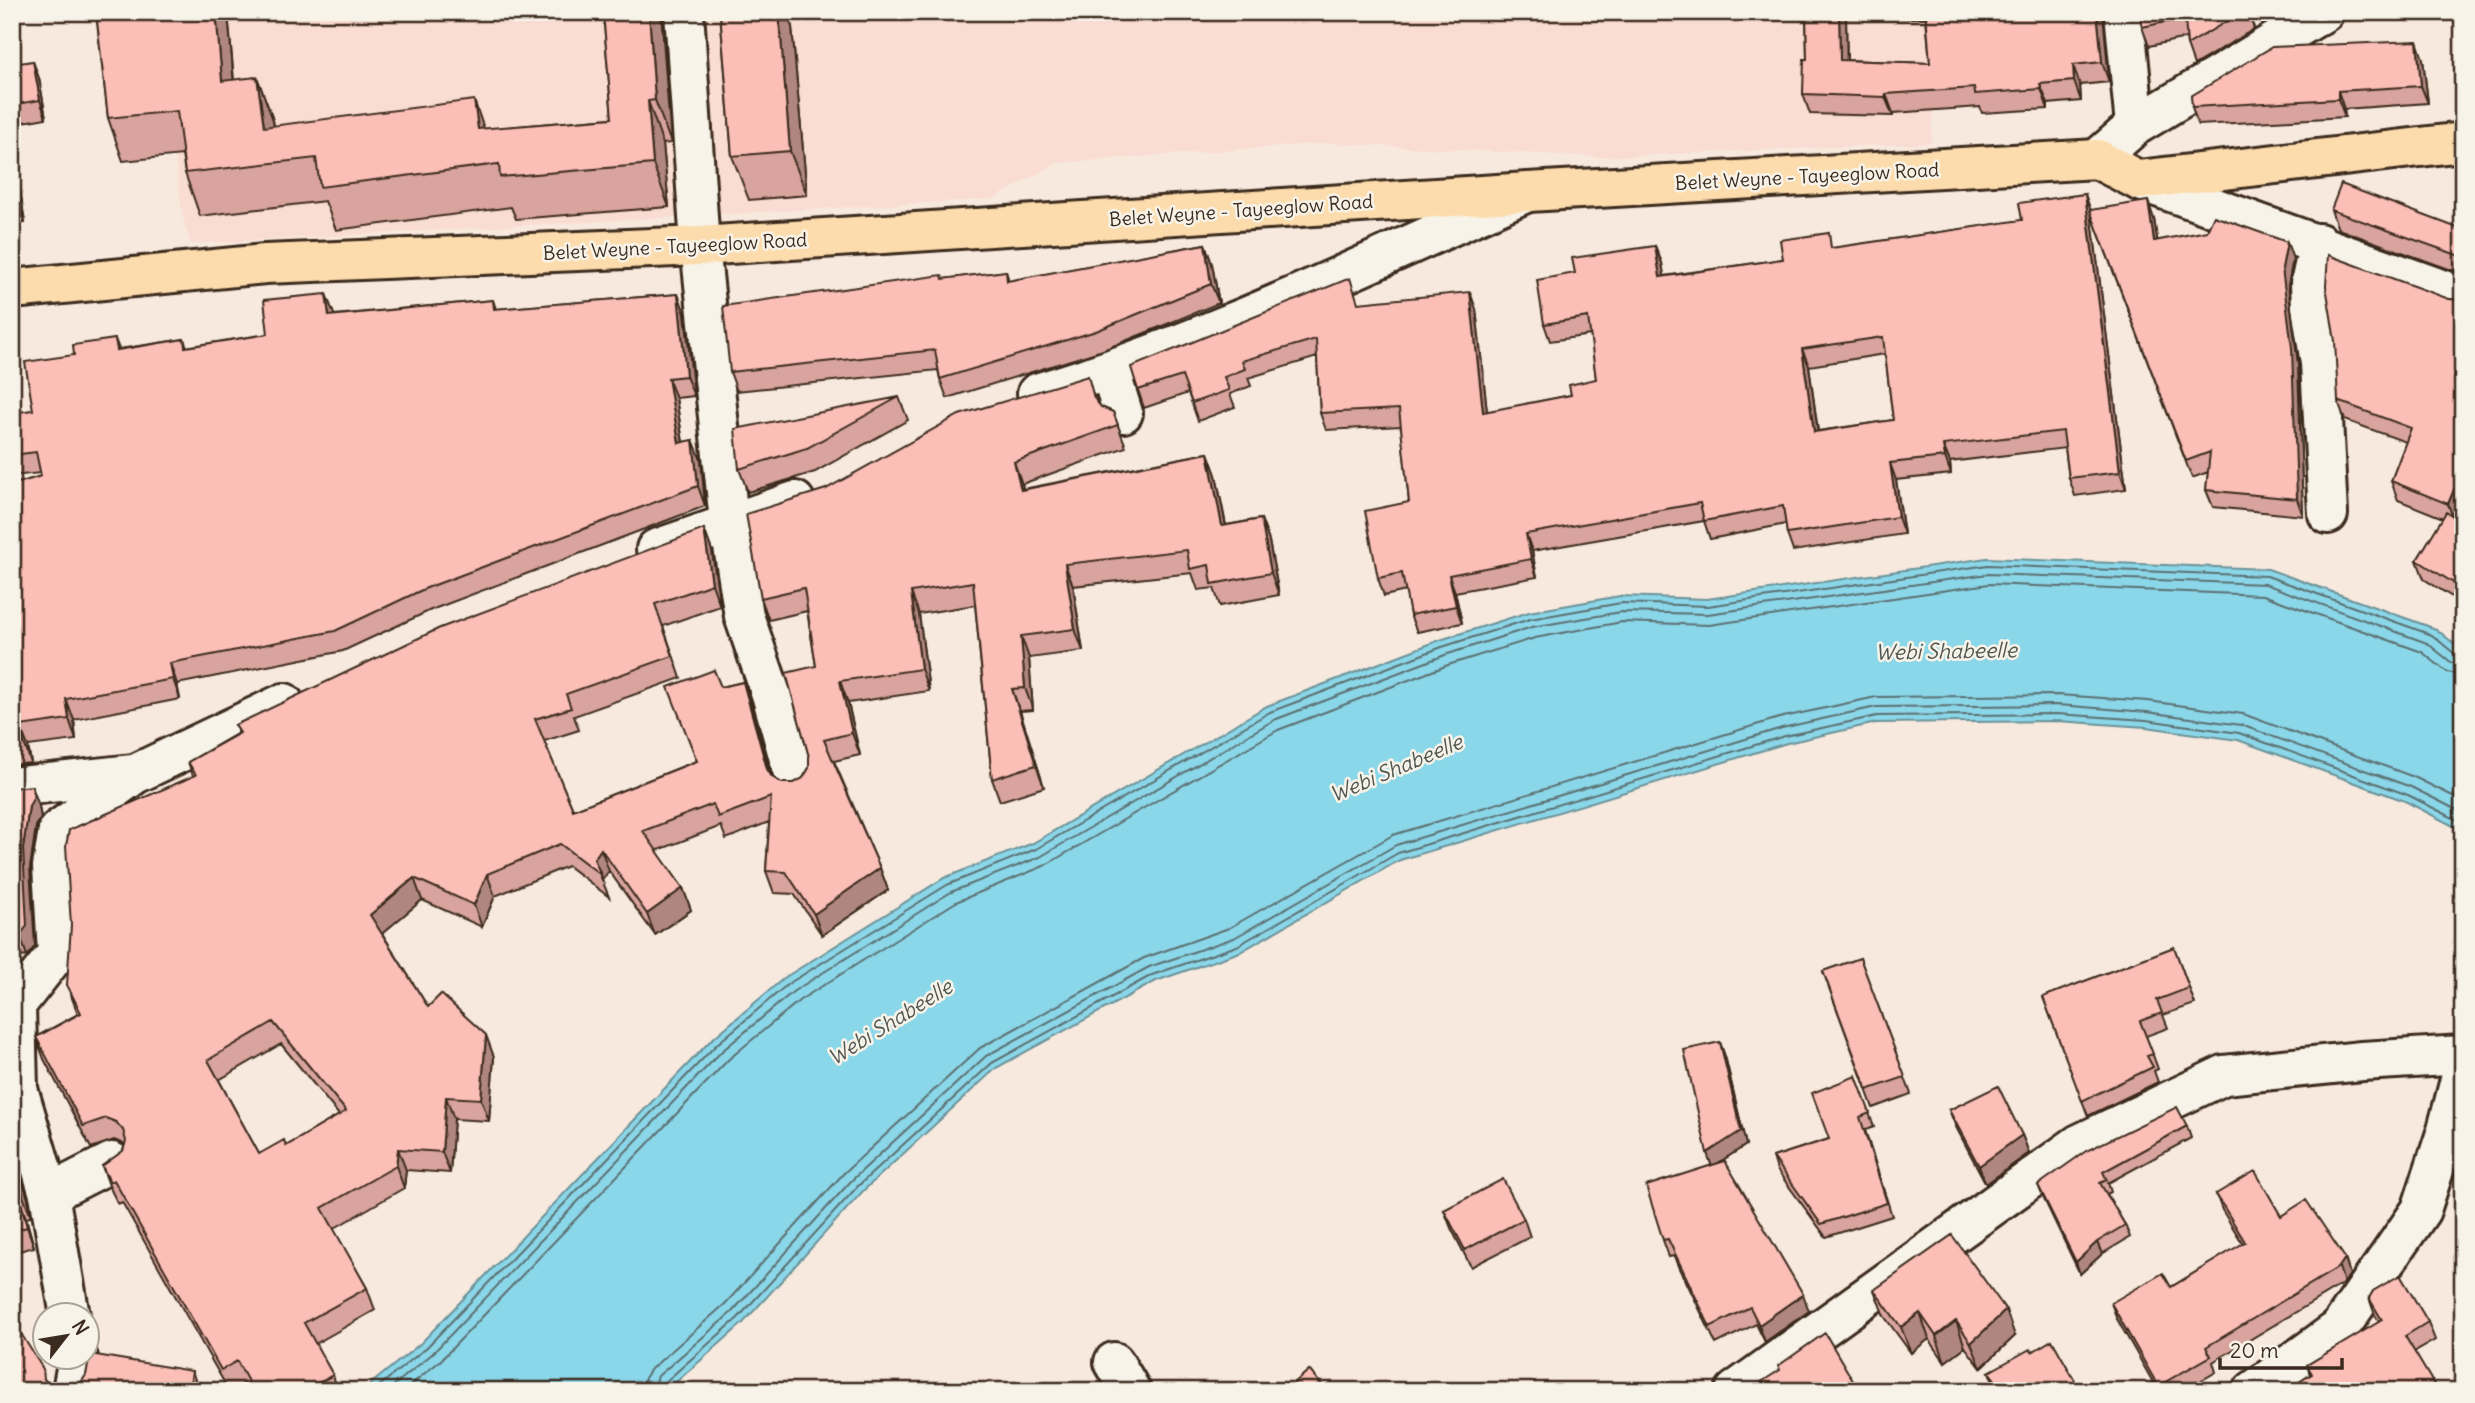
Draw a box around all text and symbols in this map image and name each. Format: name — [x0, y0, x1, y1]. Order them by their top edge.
street label: Belet Weyne - Tayeeglow Road — [1674, 157, 1940, 195]
street label: Belet Weyne - Tayeeglow Road — [1108, 189, 1374, 231]
street label: Belet Weyne - Tayeeglow Road — [542, 227, 808, 265]
water label: Webi Shabeelle — [1875, 636, 2019, 666]
water label: Webi Shabeelle — [1326, 727, 1468, 808]
water label: Webi Shabeelle — [823, 972, 959, 1071]
north arrow — [32, 1302, 102, 1372]
text: N — [67, 1315, 94, 1339]
scale bar — [2220, 1326, 2342, 1370]
text: 20 m — [2230, 1337, 2279, 1364]

